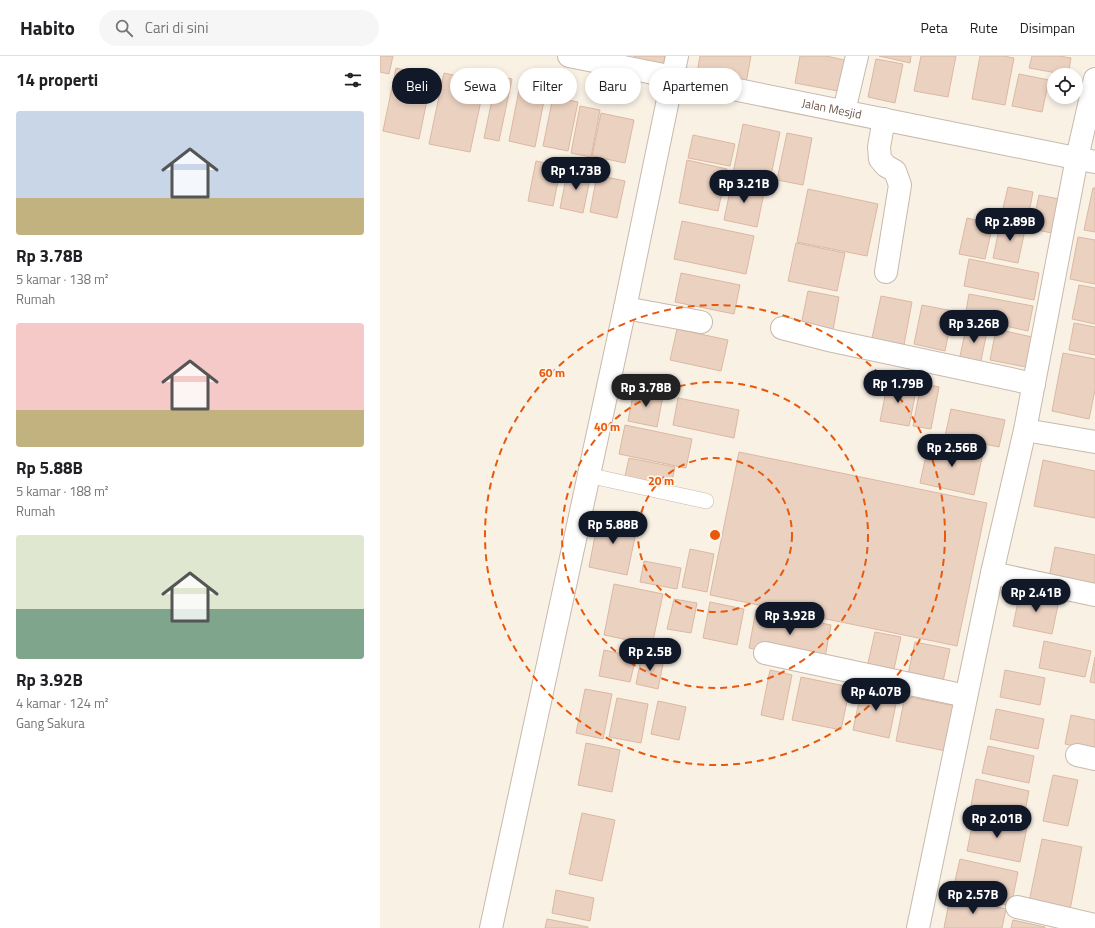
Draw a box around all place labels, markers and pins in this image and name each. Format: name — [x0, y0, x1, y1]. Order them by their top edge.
pin: Rp 1.73B — [535, 157, 617, 191]
pin: Rp 3.21B — [703, 170, 785, 204]
pin: Rp 2.89B — [969, 208, 1051, 242]
pin: Rp 3.26B — [933, 310, 1015, 344]
pin: Rp 1.79B — [857, 370, 939, 404]
pin: Rp 3.78B — [605, 374, 687, 408]
pin: Rp 2.56B — [911, 434, 993, 468]
pin: Rp 5.88B — [572, 511, 654, 545]
centre of rings — [708, 528, 722, 542]
pin: Rp 2.41B — [995, 579, 1077, 613]
pin: Rp 3.92B — [749, 602, 831, 636]
pin: Rp 2.5B — [613, 638, 687, 672]
pin: Rp 4.07B — [835, 678, 917, 712]
pin: Rp 2.01B — [956, 805, 1038, 839]
pin: Rp 2.57B — [932, 881, 1014, 915]

